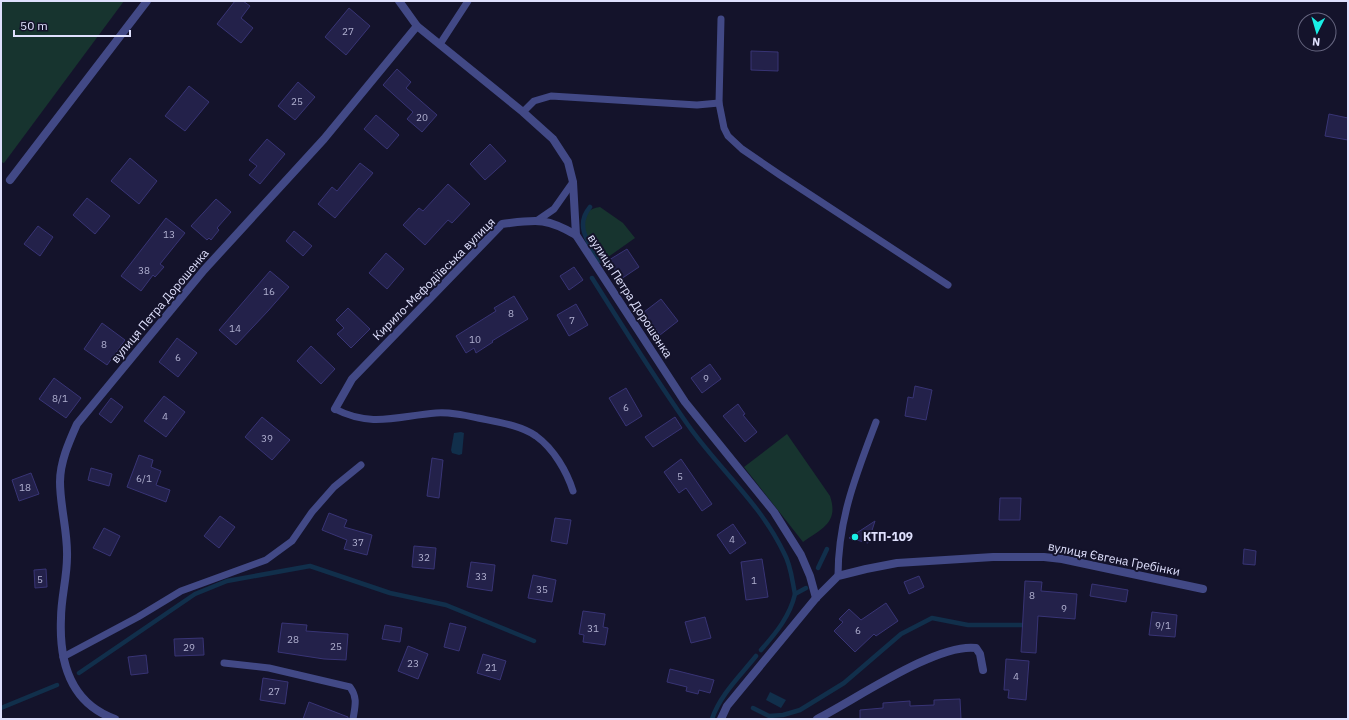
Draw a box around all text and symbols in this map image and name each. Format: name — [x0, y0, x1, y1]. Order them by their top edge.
scale bar — [14, 12, 130, 38]
north arrow — [1297, 12, 1337, 52]
text: 50 m — [20, 18, 48, 33]
house number: 27 — [342, 25, 354, 38]
text: N — [1312, 35, 1321, 49]
house number: 25 — [291, 95, 303, 108]
house number: 20 — [416, 111, 428, 124]
street label: Кирило-Мефодіївська вулиця — [369, 214, 498, 343]
house number: 13 — [163, 228, 175, 241]
street label: вулиця Петра Дорошенка — [585, 231, 676, 361]
street label: вулиця Петра Дорошенка — [107, 245, 212, 366]
house number: 38 — [138, 264, 150, 277]
house number: 16 — [263, 285, 275, 298]
house number: 8 — [508, 307, 514, 320]
house number: 7 — [569, 314, 575, 327]
house number: 14 — [229, 322, 241, 335]
house number: 10 — [469, 333, 481, 346]
house number: 8 — [101, 338, 107, 351]
house number: 6 — [175, 351, 181, 364]
house number: 9 — [703, 372, 709, 385]
house number: 8/1 — [52, 392, 68, 405]
house number: 6 — [623, 401, 629, 414]
house number: 4 — [162, 410, 168, 423]
house number: 39 — [261, 432, 273, 445]
house number: 5 — [677, 470, 683, 483]
house number: 6/1 — [136, 472, 152, 485]
house number: 18 — [19, 481, 31, 494]
place label: КТП-109 — [863, 529, 913, 544]
marker: КТП-109 — [850, 532, 860, 542]
house number: 4 — [729, 533, 735, 546]
house number: 37 — [352, 536, 364, 549]
street label: вулиця Євгена Гребінки — [1047, 538, 1181, 579]
house number: 32 — [418, 551, 430, 564]
house number: 33 — [475, 570, 487, 583]
house number: 5 — [37, 573, 43, 586]
house number: 1 — [751, 574, 757, 587]
house number: 35 — [536, 583, 548, 596]
house number: 8 — [1029, 589, 1035, 602]
house number: 9 — [1061, 602, 1067, 615]
house number: 9/1 — [1155, 619, 1171, 632]
house number: 31 — [587, 622, 599, 635]
house number: 6 — [855, 624, 861, 637]
house number: 28 — [287, 633, 299, 646]
house number: 25 — [330, 640, 342, 653]
house number: 29 — [183, 641, 195, 654]
house number: 23 — [407, 657, 419, 670]
house number: 21 — [485, 661, 497, 674]
house number: 4 — [1013, 670, 1019, 683]
house number: 27 — [268, 685, 280, 698]

